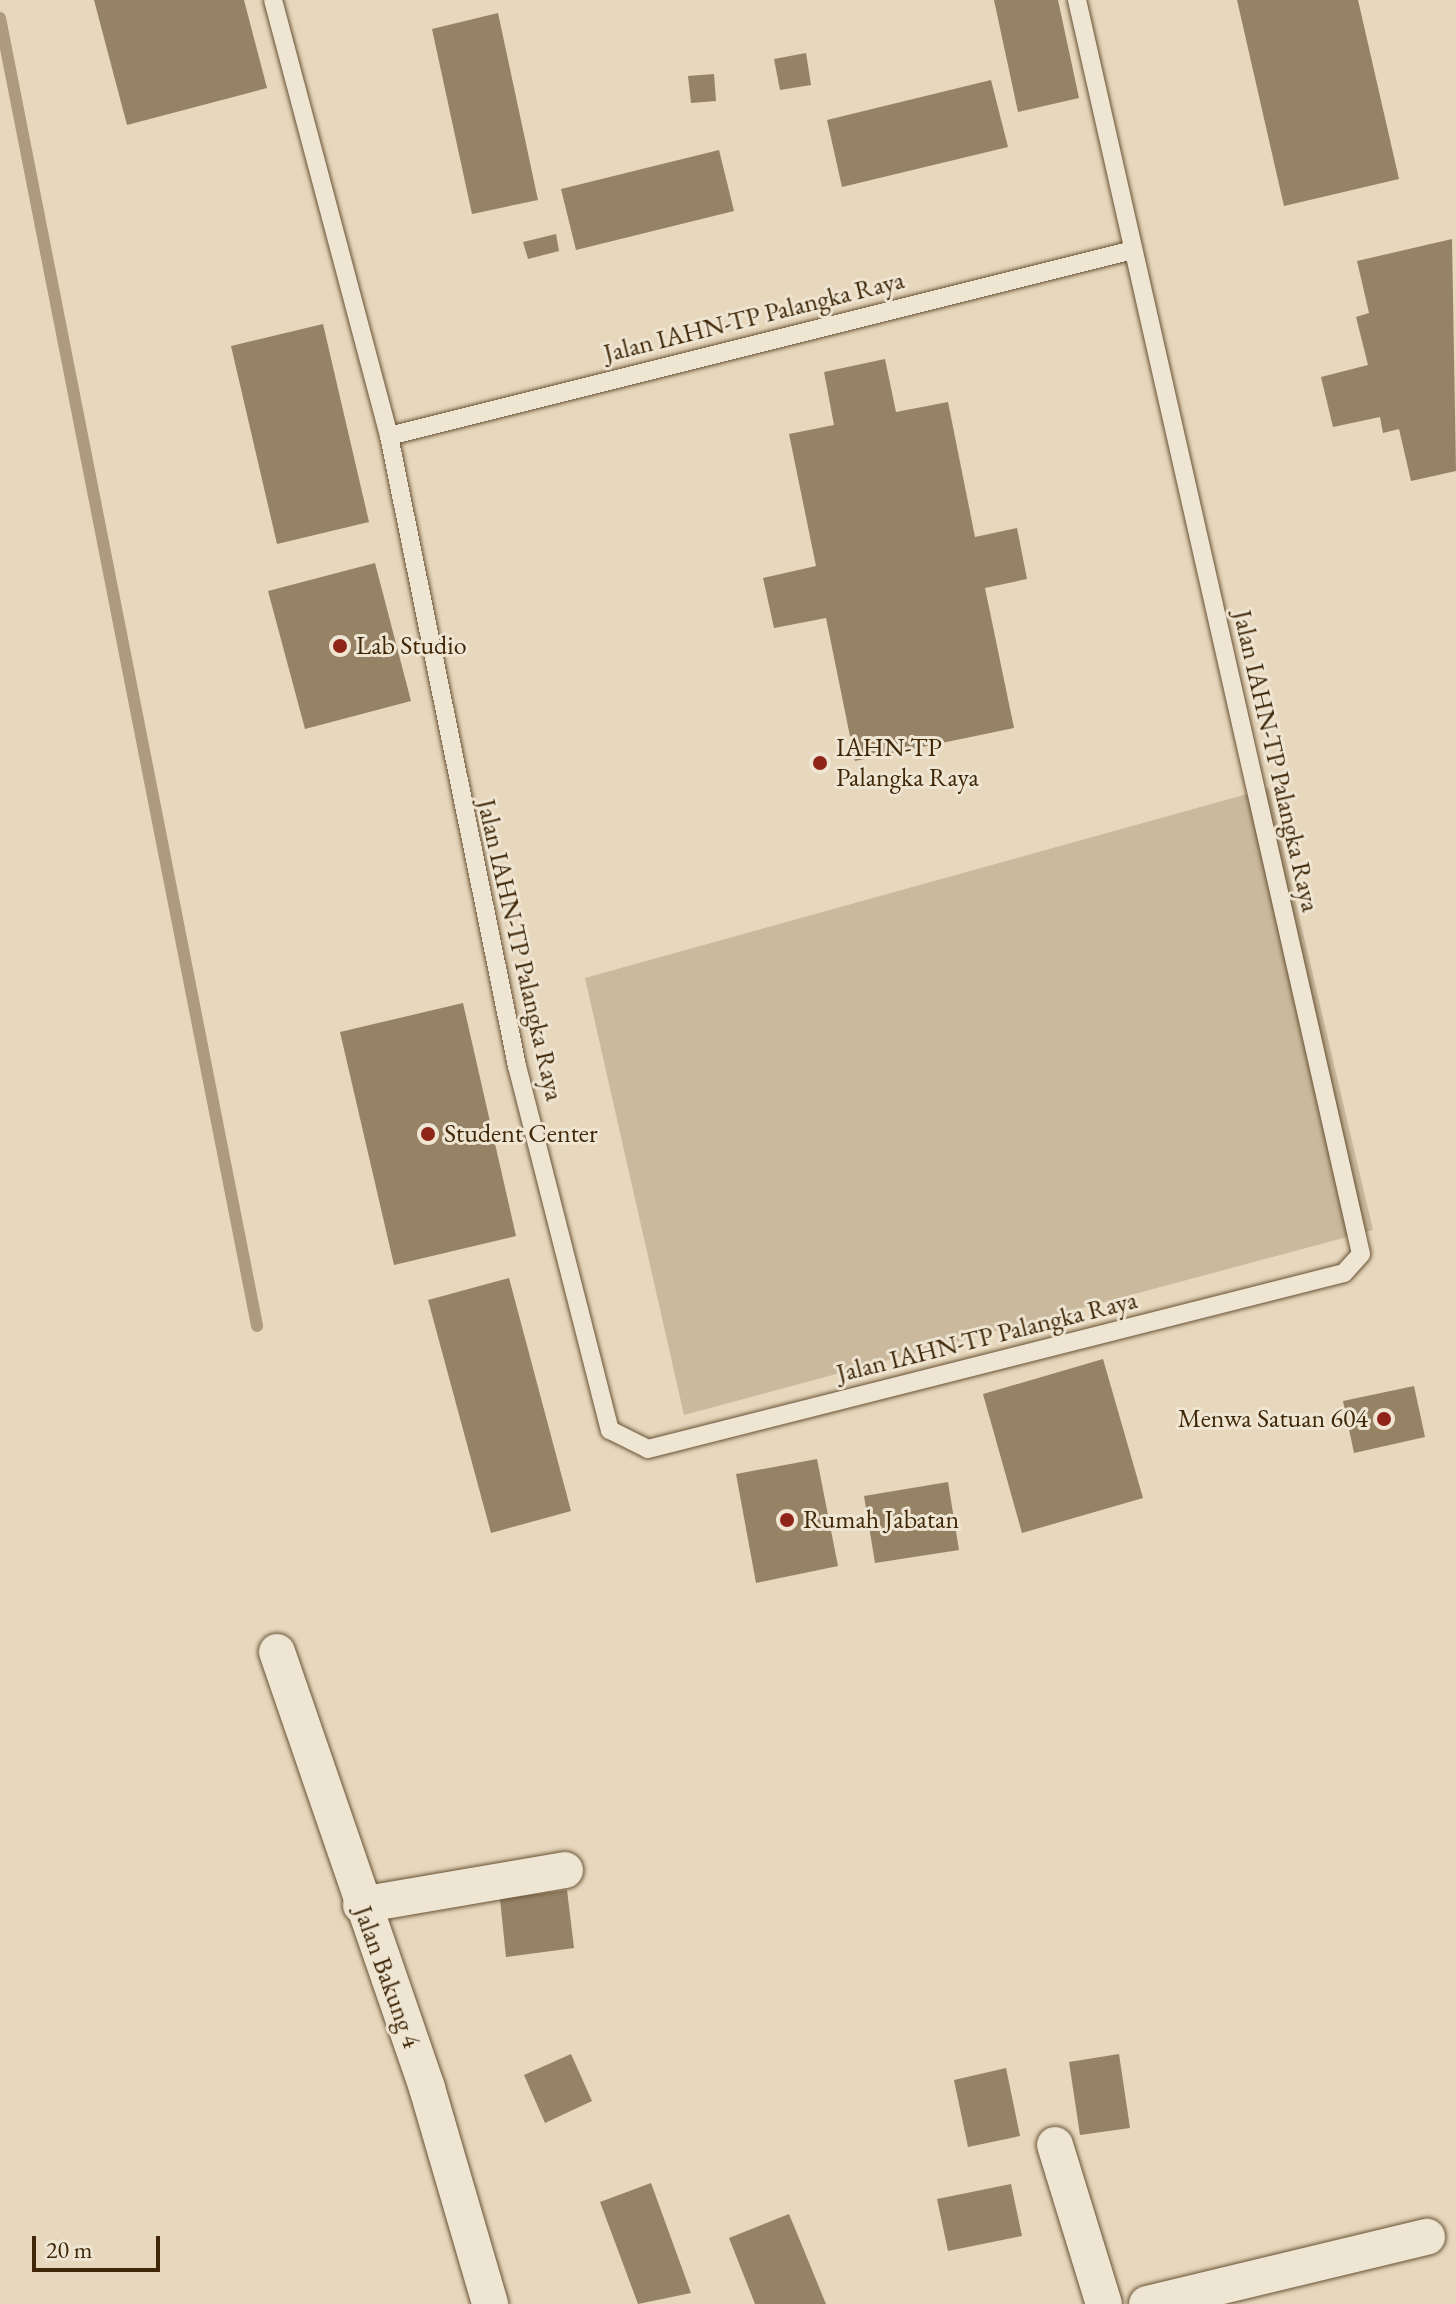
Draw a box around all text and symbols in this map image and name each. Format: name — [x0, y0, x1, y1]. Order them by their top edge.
street label: Jalan IAHN-TP Palangka Raya — [600, 265, 908, 369]
street label: Jalan IAHN-TP Palangka Raya — [1226, 607, 1326, 915]
place label: Lab Studio — [356, 630, 466, 662]
marker: Lab Studio — [331, 637, 349, 655]
place label: IAHN-TP Palangka Raya — [836, 732, 979, 794]
marker: IAHN-TP Palangka Raya — [811, 754, 829, 772]
street label: Jalan IAHN-TP Palangka Raya — [470, 796, 570, 1104]
place label: Student Center — [444, 1118, 598, 1150]
marker: Student Center — [419, 1125, 437, 1143]
street label: Jalan IAHN-TP Palangka Raya — [833, 1285, 1141, 1389]
place label: Menwa Satuan 604 — [1178, 1403, 1368, 1435]
marker: Menwa Satuan 604 — [1375, 1410, 1393, 1428]
place label: Rumah Jabatan — [803, 1504, 959, 1536]
marker: Rumah Jabatan — [778, 1511, 796, 1529]
street label: Jalan Bakung 4 — [347, 1902, 427, 2052]
scale bar — [36, 2220, 164, 2270]
text: 20 m — [46, 2234, 93, 2265]

